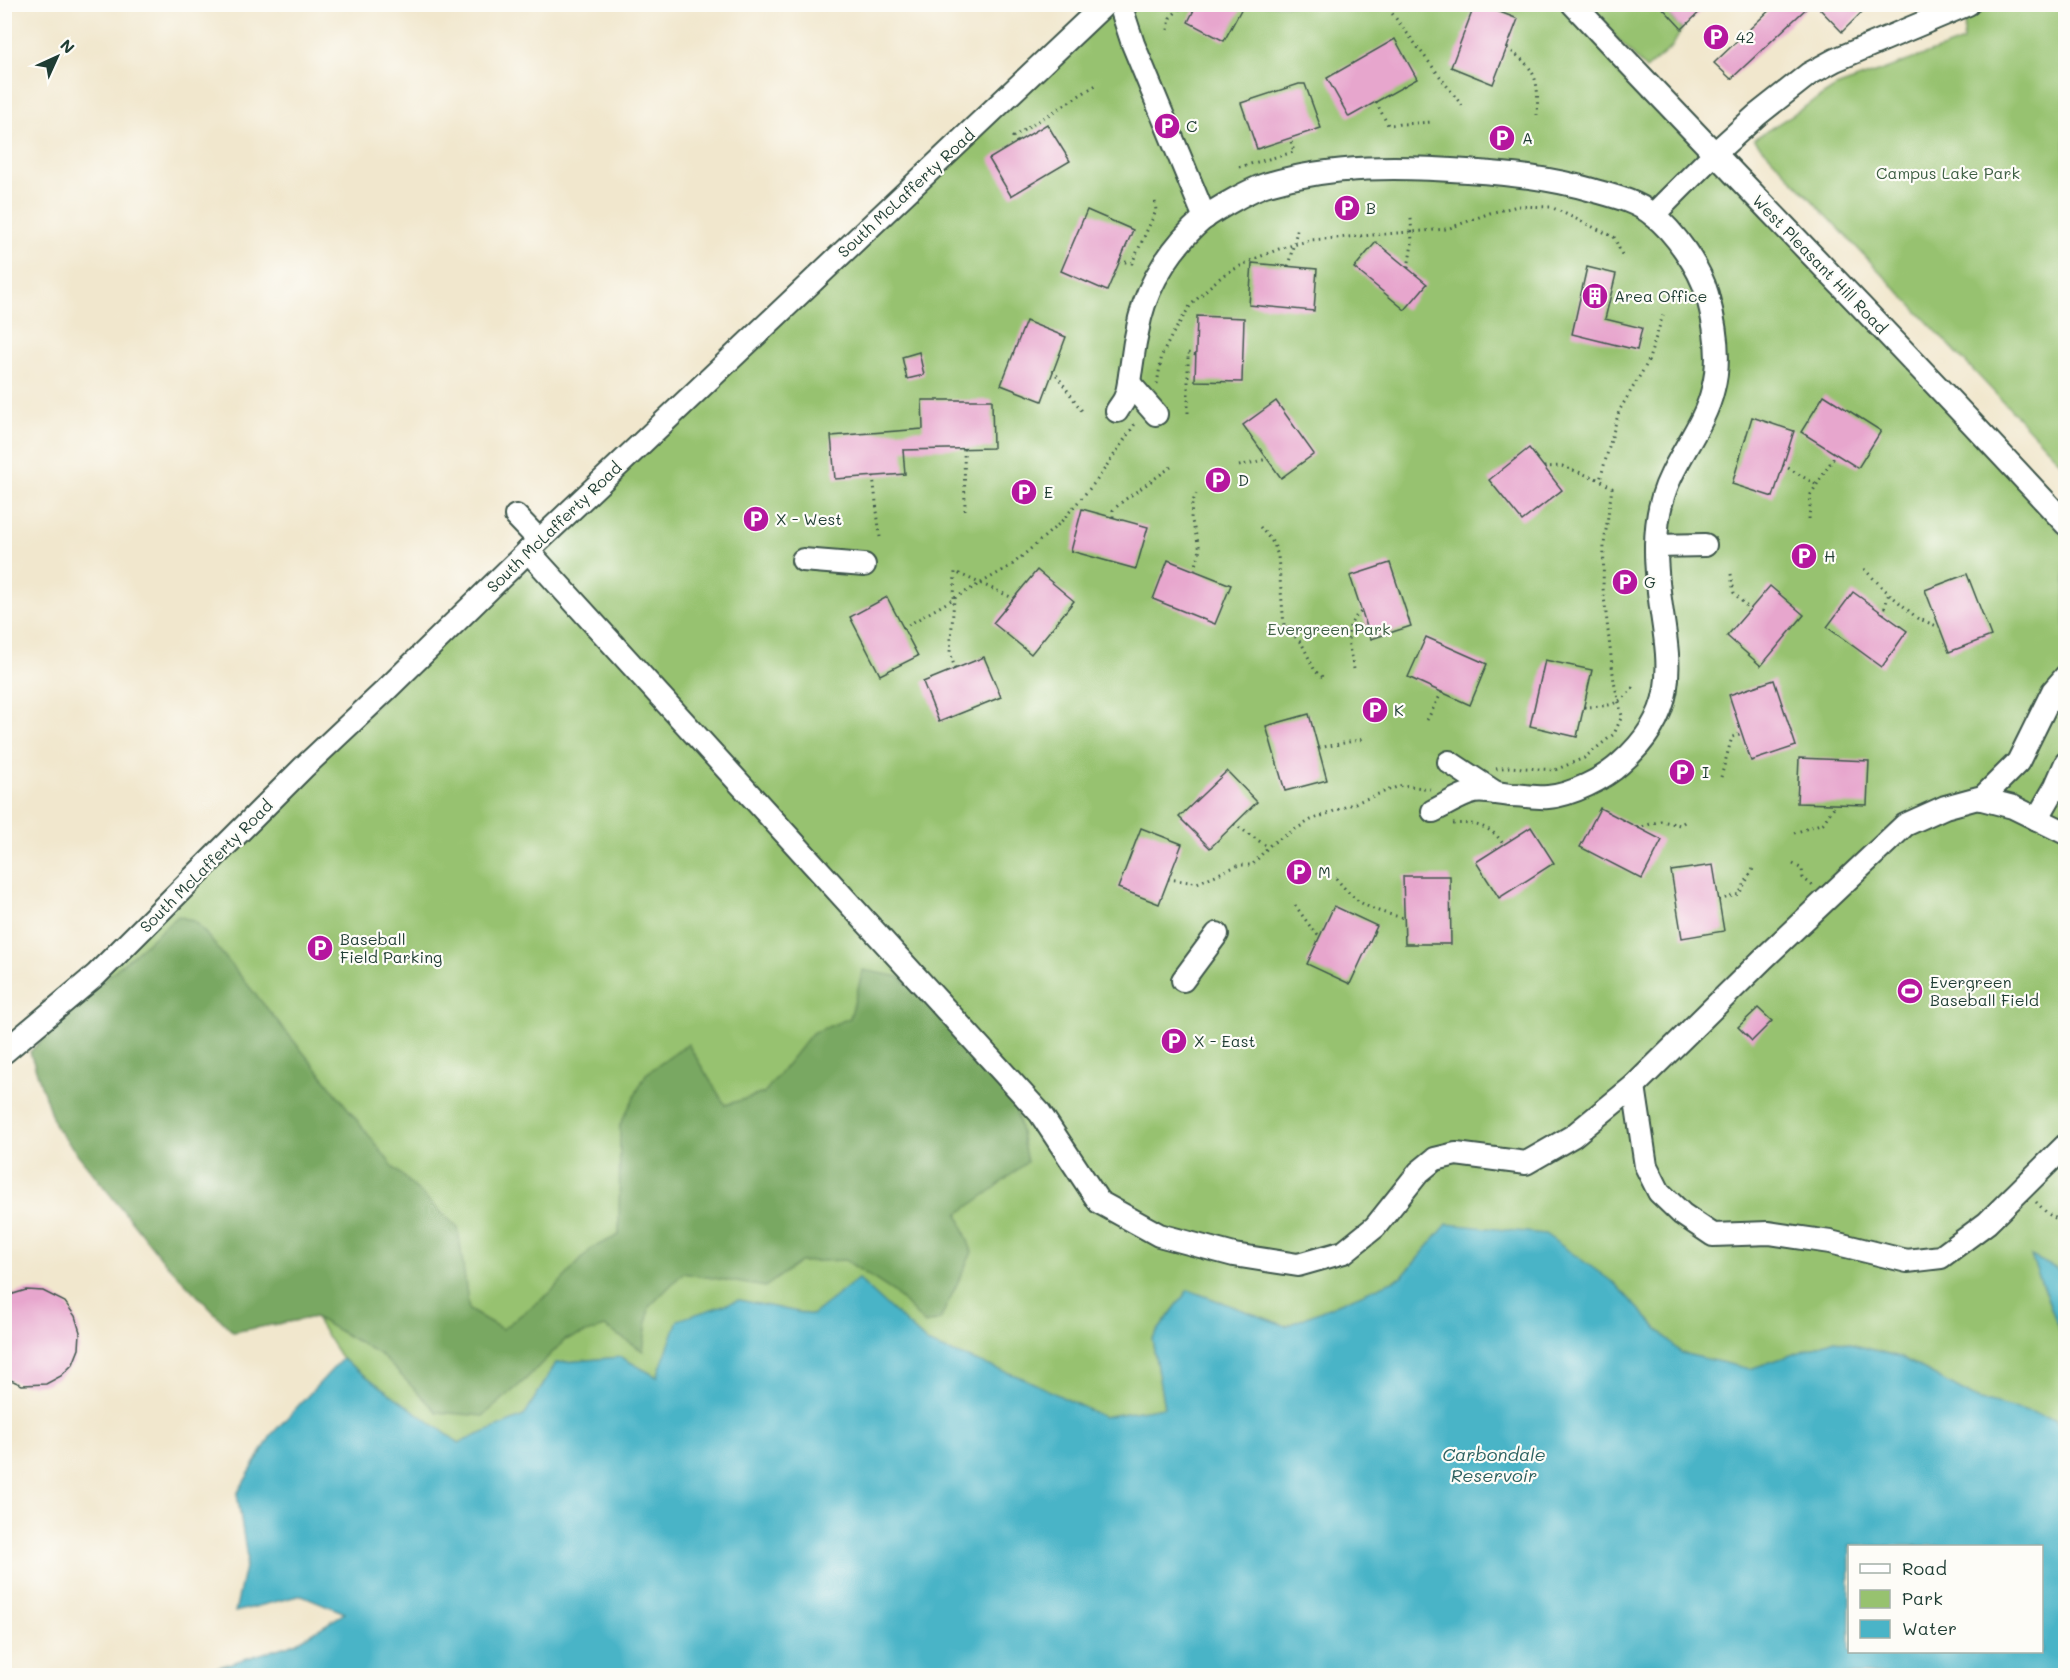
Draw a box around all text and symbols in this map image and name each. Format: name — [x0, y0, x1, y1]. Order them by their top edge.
parking icon: 42 — [1701, 22, 1731, 52]
place label: 42 — [1736, 26, 1754, 47]
north arrow — [27, 27, 87, 87]
text: N — [56, 34, 80, 58]
parking icon: C — [1152, 111, 1182, 141]
place label: C — [1186, 115, 1197, 136]
parking icon: A — [1487, 123, 1517, 153]
street label: South McLafferty Road — [833, 124, 979, 262]
place label: A — [1522, 127, 1533, 148]
park label: Campus Lake Park — [1876, 162, 2020, 183]
street label: West Pleasant Hill Road — [1748, 190, 1892, 338]
parking icon: B — [1332, 193, 1362, 223]
place label: B — [1366, 197, 1376, 218]
building icon: Area Office — [1580, 281, 1610, 311]
place label: Area Office — [1614, 285, 1707, 306]
street label: South McLafferty Road — [482, 457, 626, 597]
parking icon: D — [1203, 465, 1233, 495]
place label: D — [1238, 469, 1249, 490]
parking icon: E — [1009, 477, 1039, 507]
place label: E — [1044, 481, 1053, 502]
parking icon: X - West — [741, 504, 771, 534]
place label: X - West — [776, 508, 842, 529]
parking icon: H — [1789, 541, 1819, 571]
place label: H — [1824, 545, 1835, 566]
parking icon: G — [1610, 567, 1640, 597]
place label: G — [1644, 571, 1656, 592]
park label: Evergreen Park — [1268, 618, 1390, 639]
parking icon: K — [1360, 695, 1390, 725]
place label: K — [1394, 699, 1404, 720]
parking icon: I — [1667, 757, 1697, 787]
place label: I — [1702, 761, 1709, 782]
street label: South McLafferty Road — [135, 795, 277, 937]
parking icon: M — [1284, 857, 1314, 887]
place label: M — [1318, 861, 1331, 882]
place label: Baseball Field Parking — [340, 928, 442, 967]
parking icon: Baseball Field Parking — [305, 933, 335, 963]
place label: Evergreen Baseball Field — [1930, 971, 2039, 1010]
sports icon: Evergreen Baseball Field — [1895, 976, 1925, 1006]
parking icon: X - East — [1159, 1026, 1189, 1056]
place label: X - East — [1194, 1030, 1256, 1051]
water label: Carbondale Reservoir — [1442, 1442, 1546, 1487]
legend — [1848, 1545, 2043, 1653]
text: Road — [1902, 1556, 1947, 1580]
text: Park — [1902, 1586, 1943, 1610]
text: Water — [1902, 1616, 1957, 1640]

